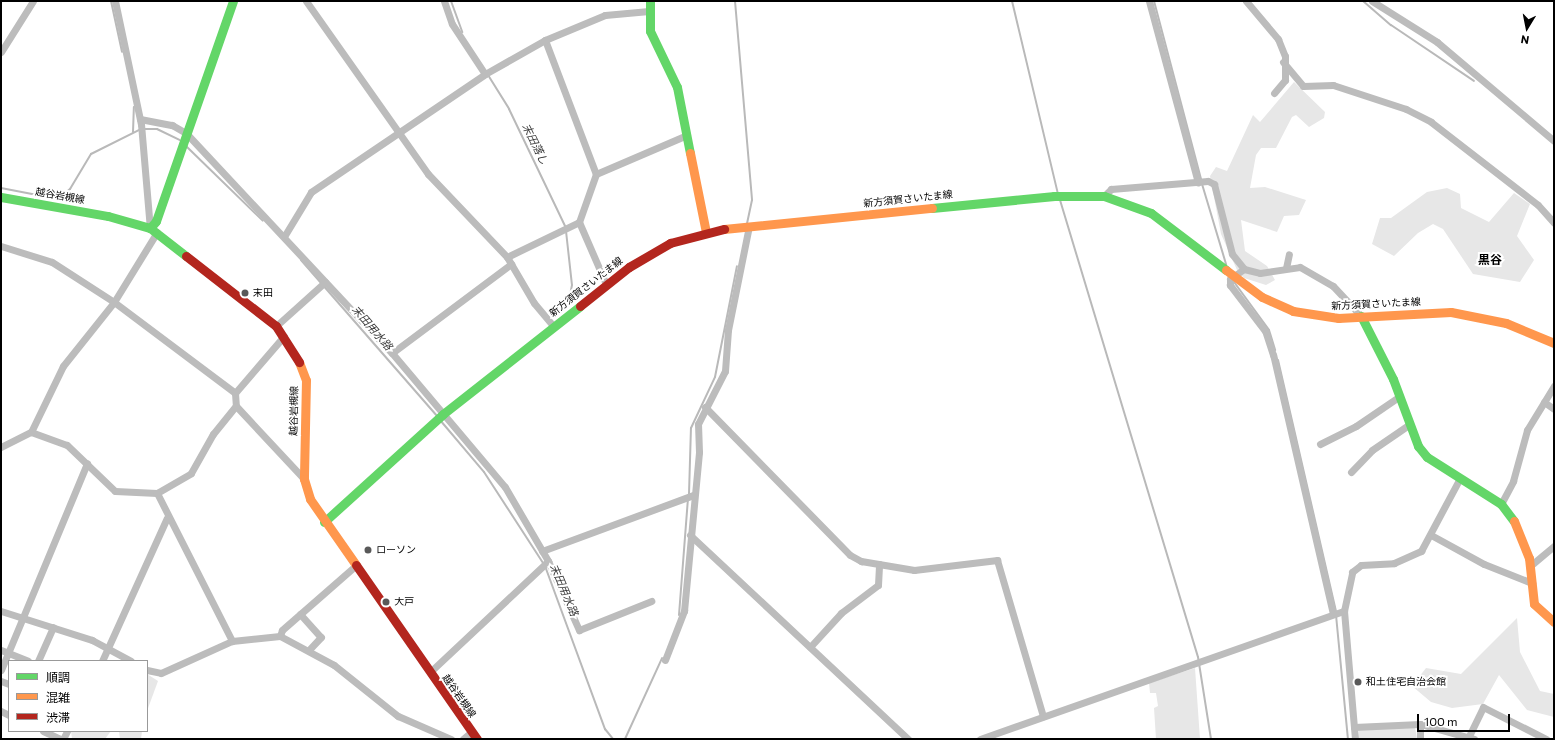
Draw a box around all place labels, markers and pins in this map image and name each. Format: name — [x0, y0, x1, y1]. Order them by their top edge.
place label: 末田 — [253, 287, 273, 299]
marker: 末田 — [240, 288, 250, 298]
place label: ローソン — [376, 544, 416, 556]
marker: ローソン — [363, 545, 373, 555]
place label: 大戸 — [394, 596, 414, 608]
marker: 大戸 — [381, 597, 391, 607]
place label: 和土住宅自治会館 — [1366, 676, 1446, 688]
marker: 和土住宅自治会館 — [1353, 677, 1363, 687]

